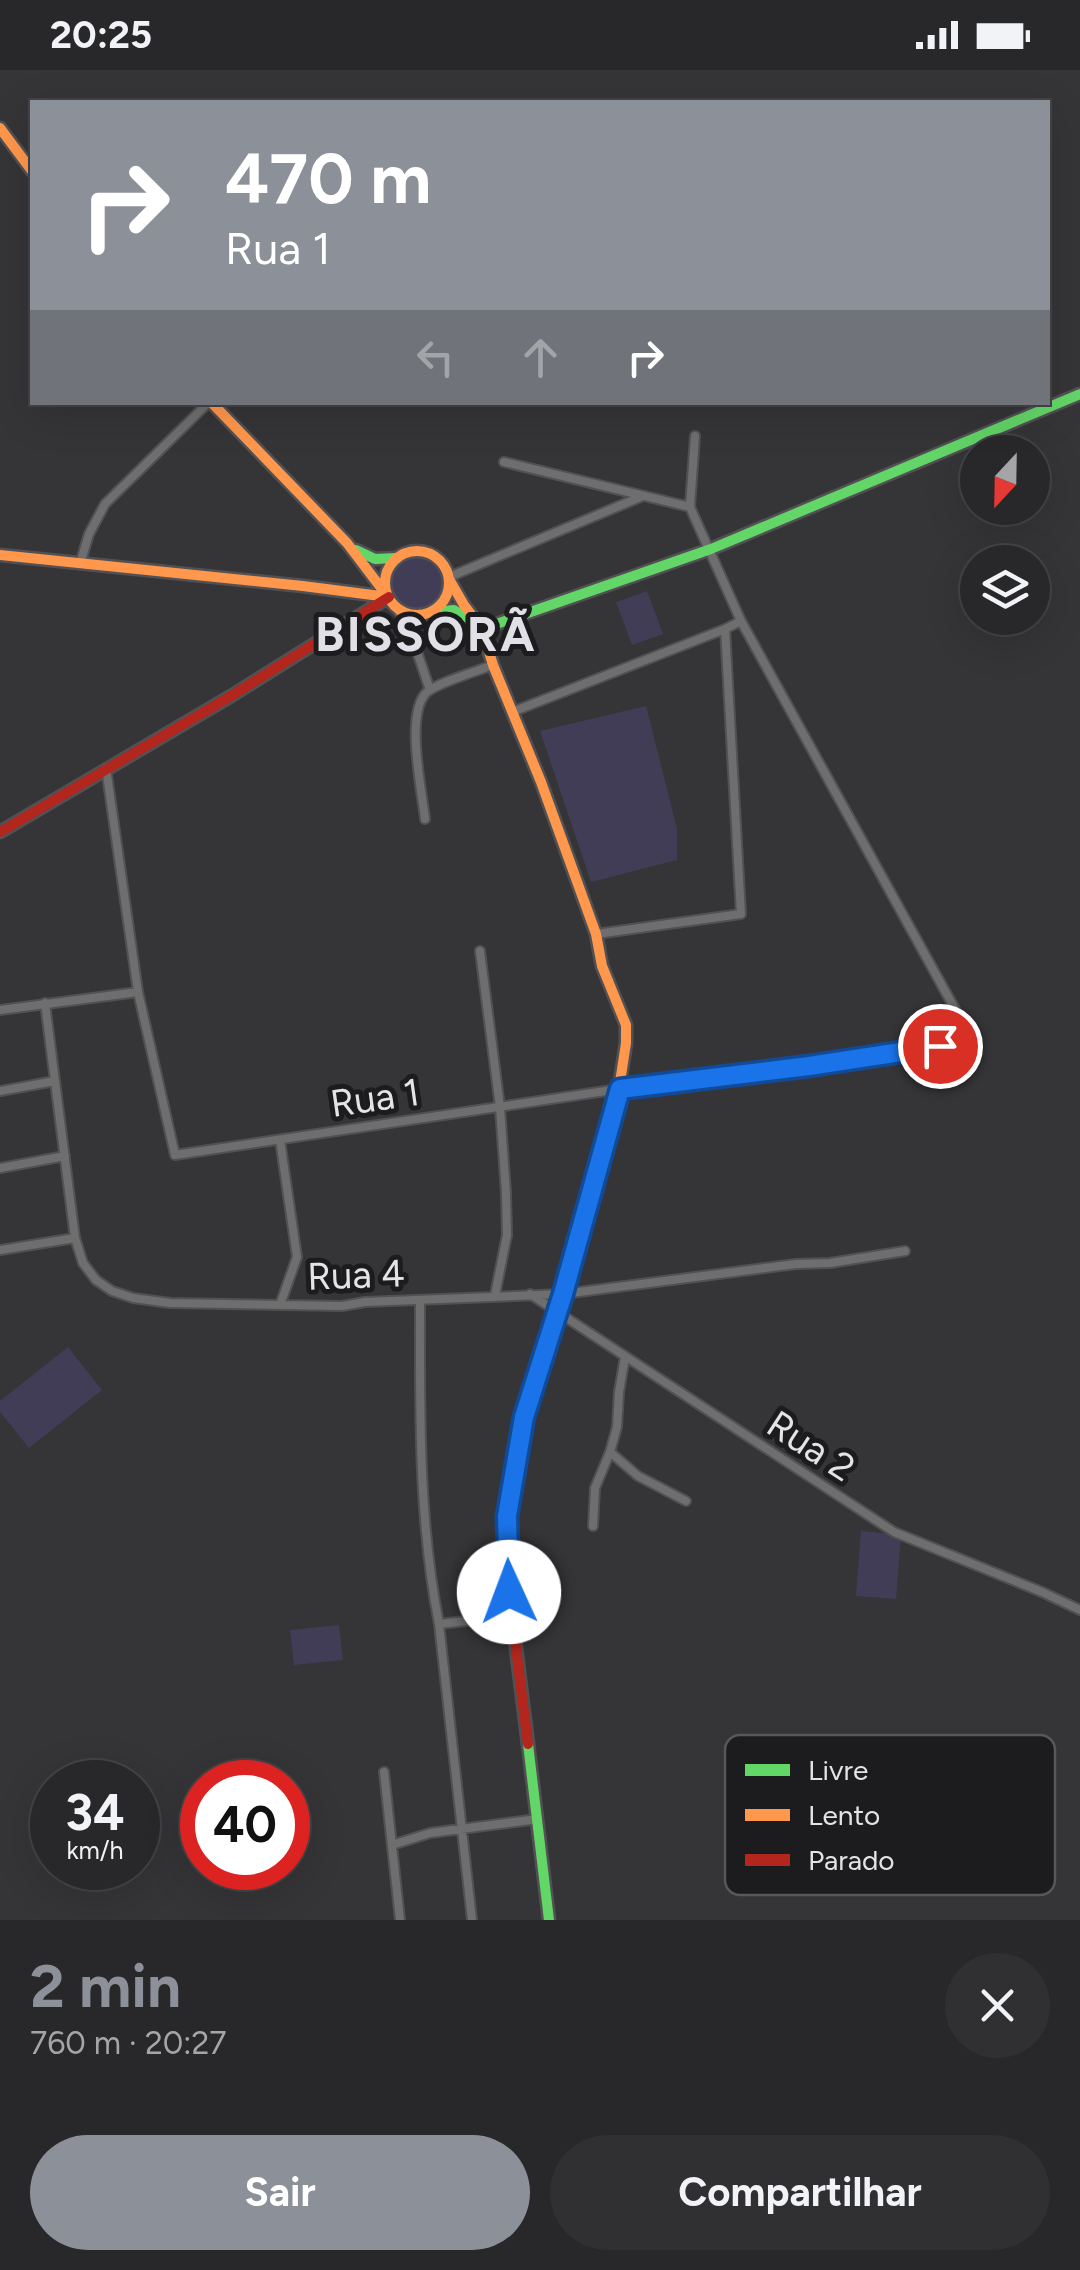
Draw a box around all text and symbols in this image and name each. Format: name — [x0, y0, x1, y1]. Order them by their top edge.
text: 20:25 — [50, 12, 152, 58]
text: 470 m — [225, 136, 431, 221]
icon: right — [60, 140, 190, 270]
text: Rua 1 — [225, 221, 331, 275]
icon: left — [408, 330, 463, 385]
icon: ahead — [513, 330, 568, 385]
icon: right — [618, 330, 673, 385]
north arrow — [960, 435, 1050, 525]
map controls — [960, 435, 1050, 635]
button: layers — [960, 545, 1050, 635]
district label: BISSORÃ — [315, 605, 537, 663]
pin — [898, 1004, 983, 1089]
icon: arrive — [913, 1019, 968, 1074]
street label: Rua 1 — [328, 1069, 422, 1127]
street label: Rua 4 — [307, 1250, 405, 1300]
street label: Rua 2 — [759, 1401, 863, 1491]
position arrow — [457, 1540, 561, 1644]
legend — [725, 1735, 1055, 1895]
text: Livre — [808, 1753, 868, 1787]
speed limit sign: 40 — [180, 1760, 310, 1890]
text: 34 — [65, 1782, 125, 1843]
text: Lento — [808, 1798, 880, 1832]
text: km/h — [66, 1835, 124, 1865]
text: Parado — [808, 1843, 895, 1877]
text: 2 min — [30, 1950, 181, 2022]
button: close — [945, 1953, 1050, 2058]
text: 760 m · 20:27 — [30, 2024, 226, 2062]
button: Sair — [30, 2135, 530, 2250]
button: Compartilhar — [550, 2135, 1050, 2250]

